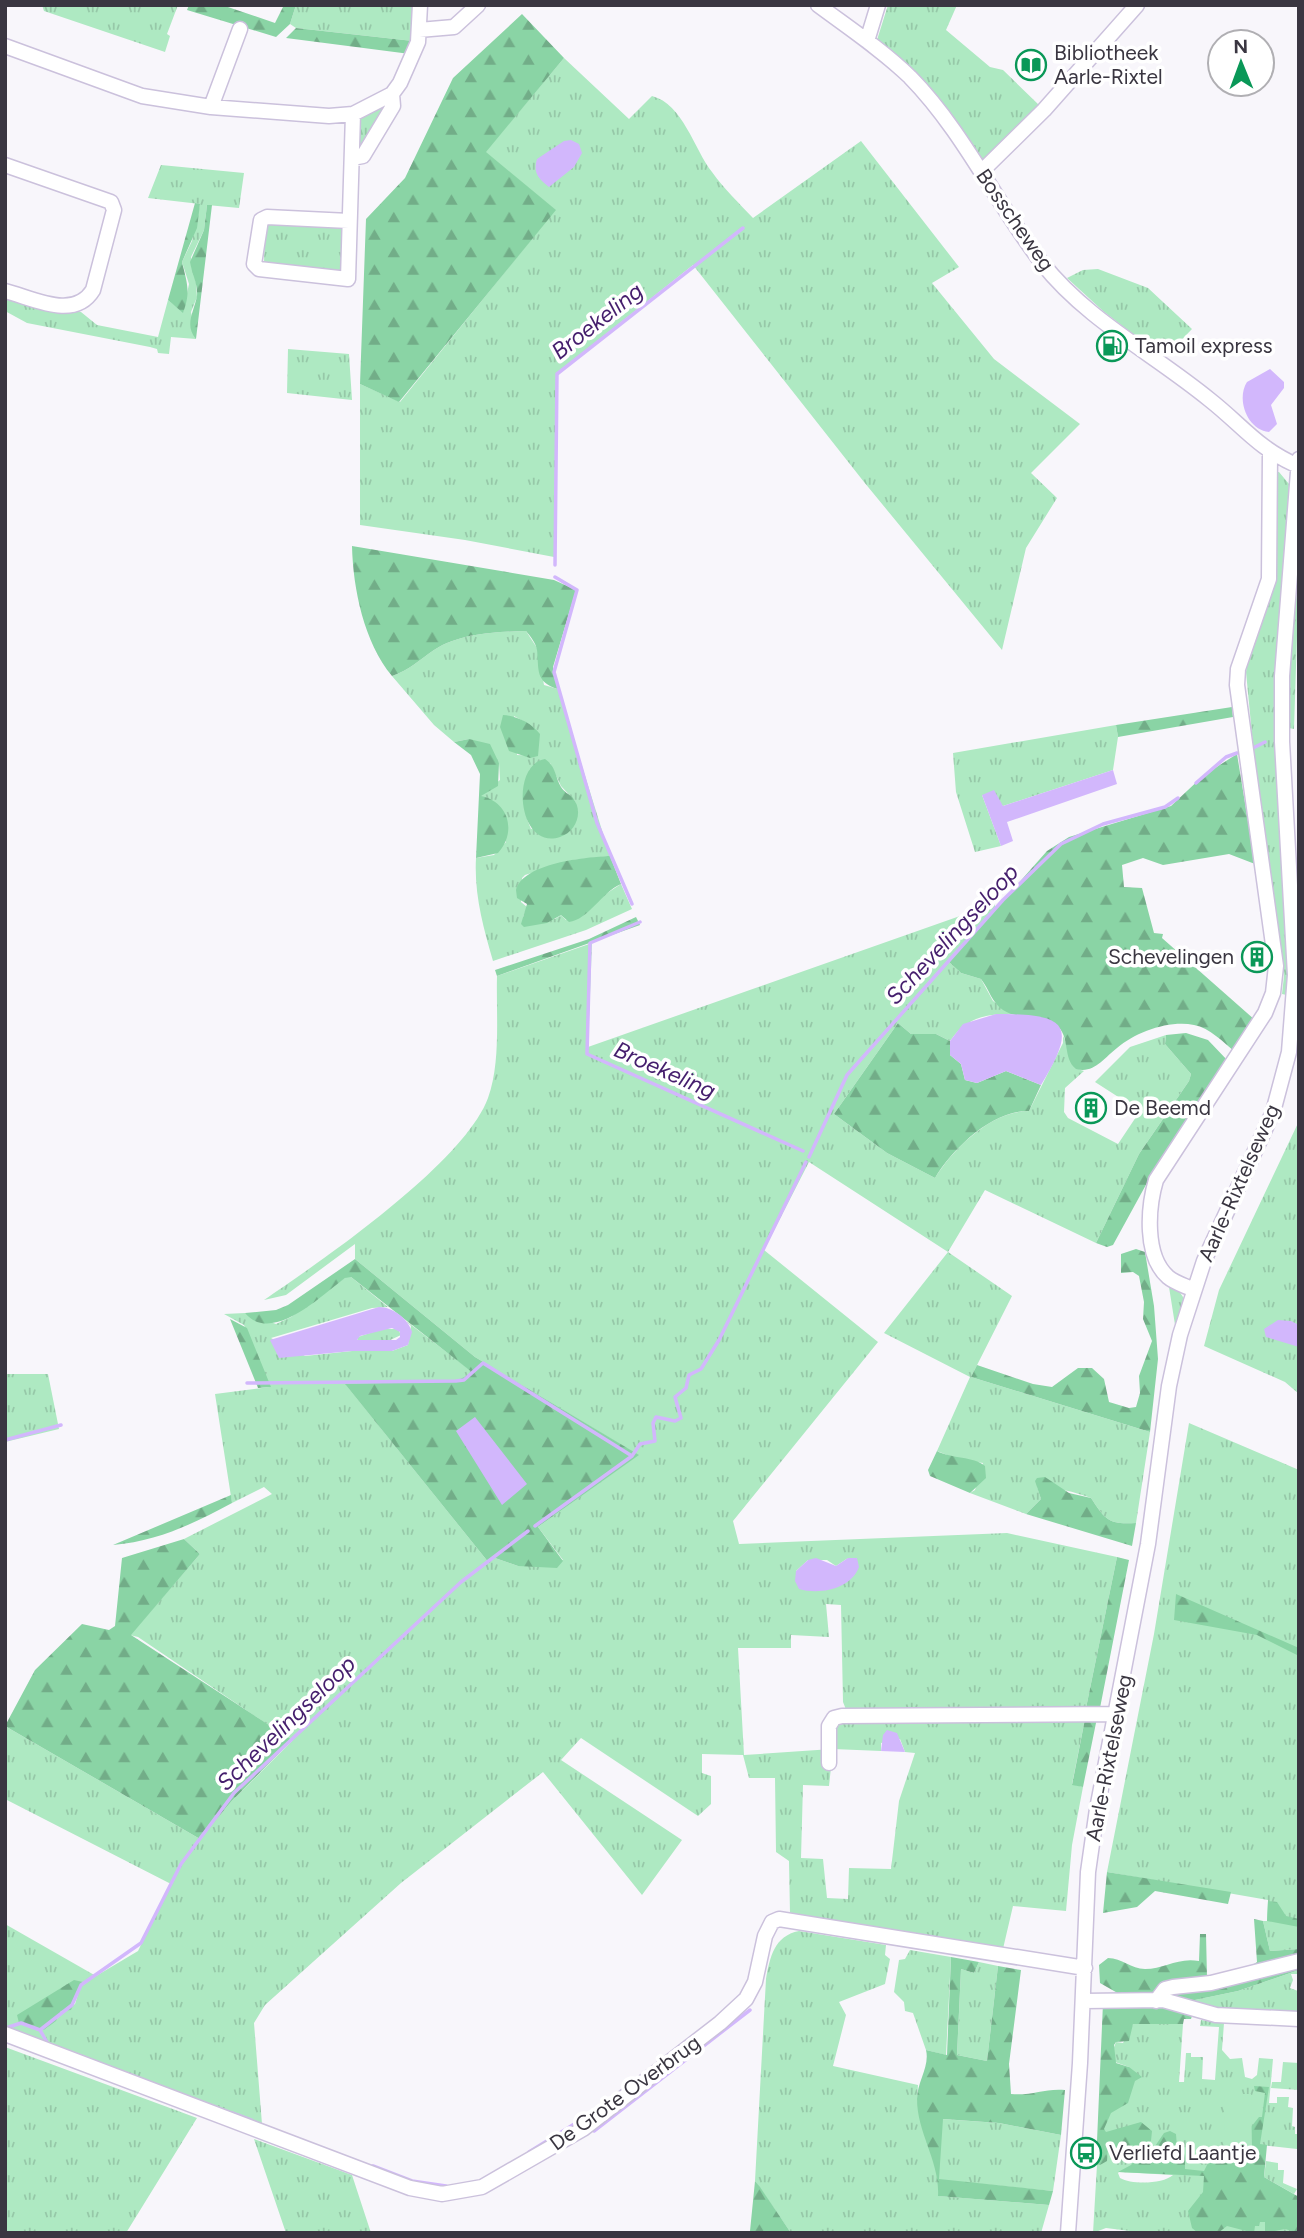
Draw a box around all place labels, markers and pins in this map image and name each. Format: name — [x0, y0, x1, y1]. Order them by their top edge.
place label: Bibliotheek Aarle-Rixtel — [1054, 40, 1163, 89]
library icon: Bibliotheek Aarle-Rixtel — [1014, 48, 1048, 82]
fuel station icon: Tamoil express — [1095, 329, 1129, 363]
place label: Tamoil express — [1135, 333, 1273, 358]
building icon: Schevelingen — [1240, 940, 1274, 974]
place label: Schevelingen — [1108, 944, 1234, 969]
building icon: De Beemd — [1074, 1091, 1108, 1125]
place label: De Beemd — [1114, 1095, 1211, 1120]
bus stop icon: Verliefd Laantje — [1069, 2136, 1103, 2170]
place label: Verliefd Laantje — [1109, 2140, 1257, 2165]

